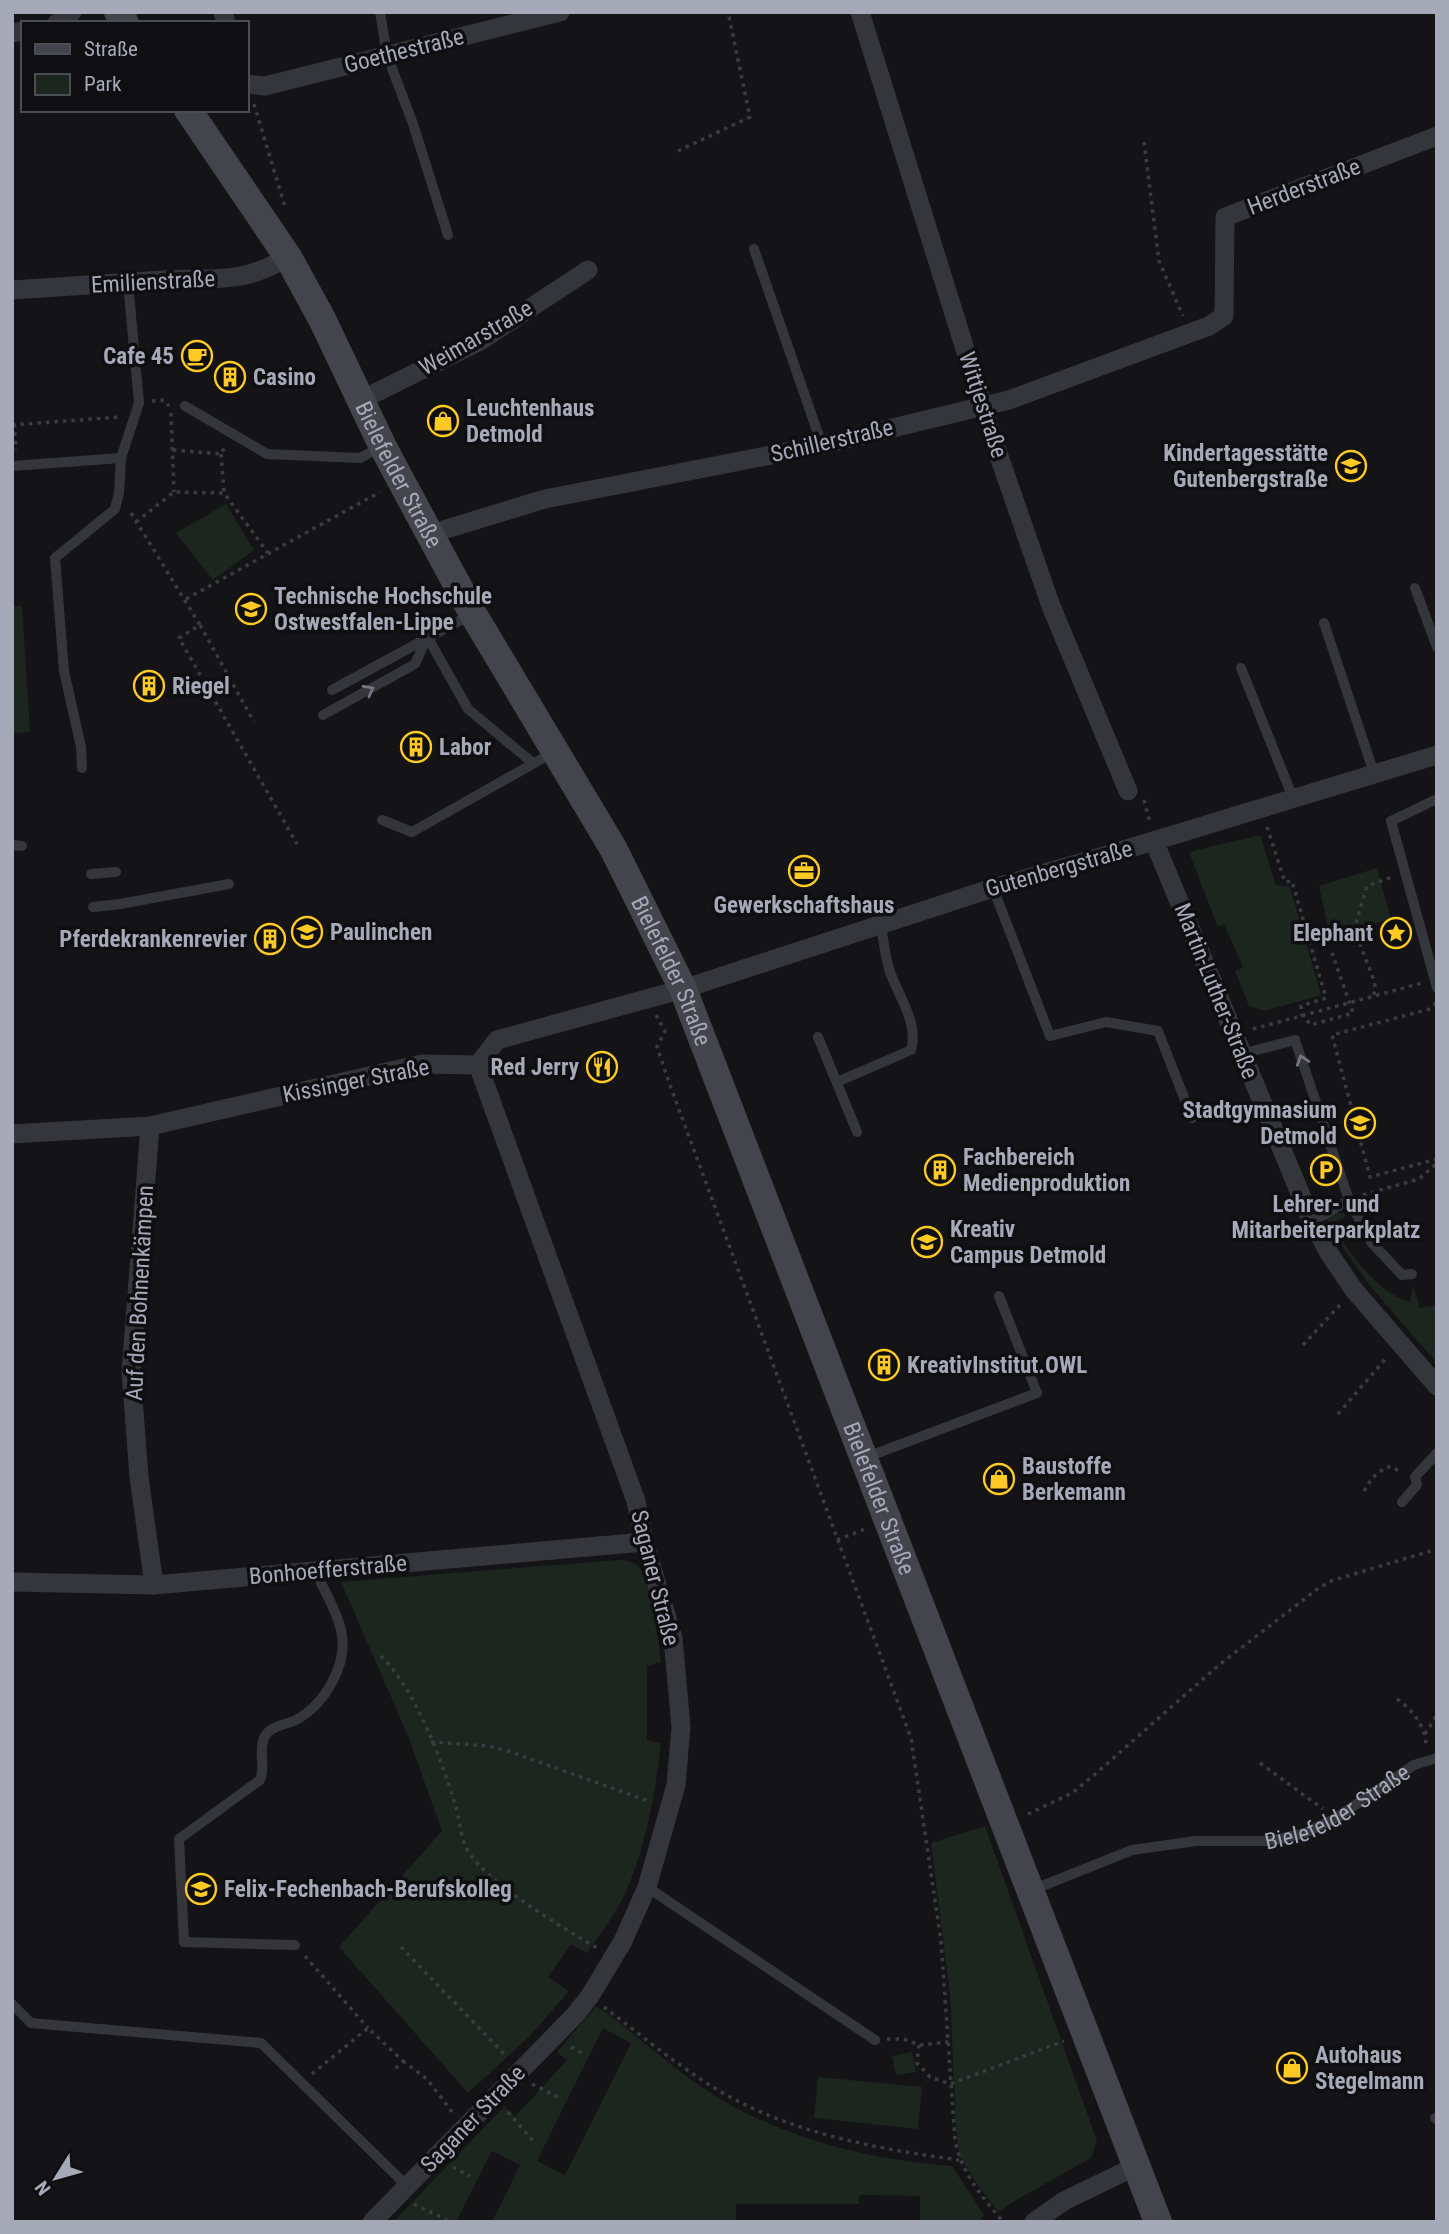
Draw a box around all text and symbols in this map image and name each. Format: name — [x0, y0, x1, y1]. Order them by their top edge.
legend — [21, 21, 248, 112]
street label: Goethestraße — [341, 23, 467, 79]
text: Straße — [84, 37, 138, 61]
text: Park — [84, 72, 122, 96]
street label: Herderstraße — [1244, 153, 1364, 221]
street label: Emilienstraße — [90, 265, 216, 299]
street label: Weimarstraße — [415, 295, 537, 381]
cafe icon: Cafe 45 — [180, 339, 214, 373]
place label: Cafe 45 — [103, 343, 174, 370]
street label: Wittjestraße — [953, 349, 1013, 461]
building icon: Casino — [213, 360, 247, 394]
place label: Casino — [253, 364, 316, 391]
place label: Leuchtenhaus Detmold — [466, 395, 595, 448]
street label: Bielefelder Straße — [350, 397, 448, 552]
shop icon: Leuchtenhaus Detmold — [426, 404, 460, 438]
street label: Schillerstraße — [768, 414, 896, 468]
place label: Kindertagesstätte Gutenbergstraße — [1163, 440, 1328, 493]
school or university icon: Kindertagesstätte Gutenbergstraße — [1334, 449, 1368, 483]
place label: Technische Hochschule Ostwestfalen-Lippe — [274, 583, 492, 636]
school or university icon: Technische Hochschule Ostwestfalen-Lippe — [234, 592, 268, 626]
building icon: Riegel — [132, 669, 166, 703]
place label: Riegel — [172, 673, 230, 700]
one-way arrow — [361, 685, 374, 698]
building icon: Labor — [399, 730, 433, 764]
place label: Labor — [439, 734, 492, 761]
street label: Gutenbergstraße — [983, 835, 1135, 903]
office icon: Gewerkschaftshaus — [787, 854, 821, 888]
street label: Bielefelder Straße — [626, 892, 717, 1049]
place label: Gewerkschaftshaus — [714, 892, 894, 919]
street label: Martin-Luther-Straße — [1168, 899, 1264, 1083]
school or university icon: Paulinchen — [290, 915, 324, 949]
place icon: Elephant — [1379, 916, 1413, 950]
place label: Paulinchen — [330, 919, 432, 946]
place label: Elephant — [1293, 920, 1373, 947]
building icon: Pferdekrankenrevier — [253, 922, 287, 956]
place label: Pferdekrankenrevier — [59, 926, 247, 953]
restaurant icon: Red Jerry — [585, 1050, 619, 1084]
street label: Kissinger Straße — [280, 1054, 432, 1108]
place label: Red Jerry — [491, 1054, 580, 1081]
one-way arrow — [1296, 1054, 1310, 1067]
place label: Stadtgymnasium Detmold — [1183, 1097, 1337, 1150]
school or university icon: Stadtgymnasium Detmold — [1343, 1106, 1377, 1140]
place label: Fachbereich Medienproduktion — [963, 1144, 1130, 1197]
building icon: Fachbereich Medienproduktion — [923, 1153, 957, 1187]
parking icon: Lehrer- und Mitarbeiterparkplatz — [1309, 1153, 1343, 1187]
street label: Auf den Bohnenkämpen — [121, 1185, 159, 1401]
place label: Lehrer- und Mitarbeiterparkplatz — [1232, 1191, 1420, 1244]
place label: Kreativ Campus Detmold — [950, 1216, 1106, 1269]
school or university icon: Kreativ Campus Detmold — [910, 1225, 944, 1259]
building icon: KreativInstitut.OWL — [867, 1348, 901, 1382]
place label: KreativInstitut.OWL — [907, 1352, 1087, 1379]
street label: Bielefelder Straße — [838, 1418, 921, 1579]
place label: Baustoffe Berkemann — [1022, 1453, 1126, 1506]
shop icon: Baustoffe Berkemann — [982, 1462, 1016, 1496]
street label: Saganer Straße — [625, 1507, 685, 1649]
street label: Bonhoefferstraße — [248, 1550, 408, 1590]
street label: Bielefelder Straße — [1262, 1758, 1415, 1855]
school or university icon: Felix-Fechenbach-Berufskolleg — [184, 1872, 218, 1906]
place label: Felix-Fechenbach-Berufskolleg — [224, 1876, 512, 1903]
place label: Autohaus Stegelmann — [1315, 2042, 1424, 2095]
shop icon: Autohaus Stegelmann — [1275, 2051, 1309, 2085]
street label: Saganer Straße — [415, 2060, 531, 2178]
north arrow — [21, 2143, 91, 2213]
text: N — [30, 2176, 56, 2199]

